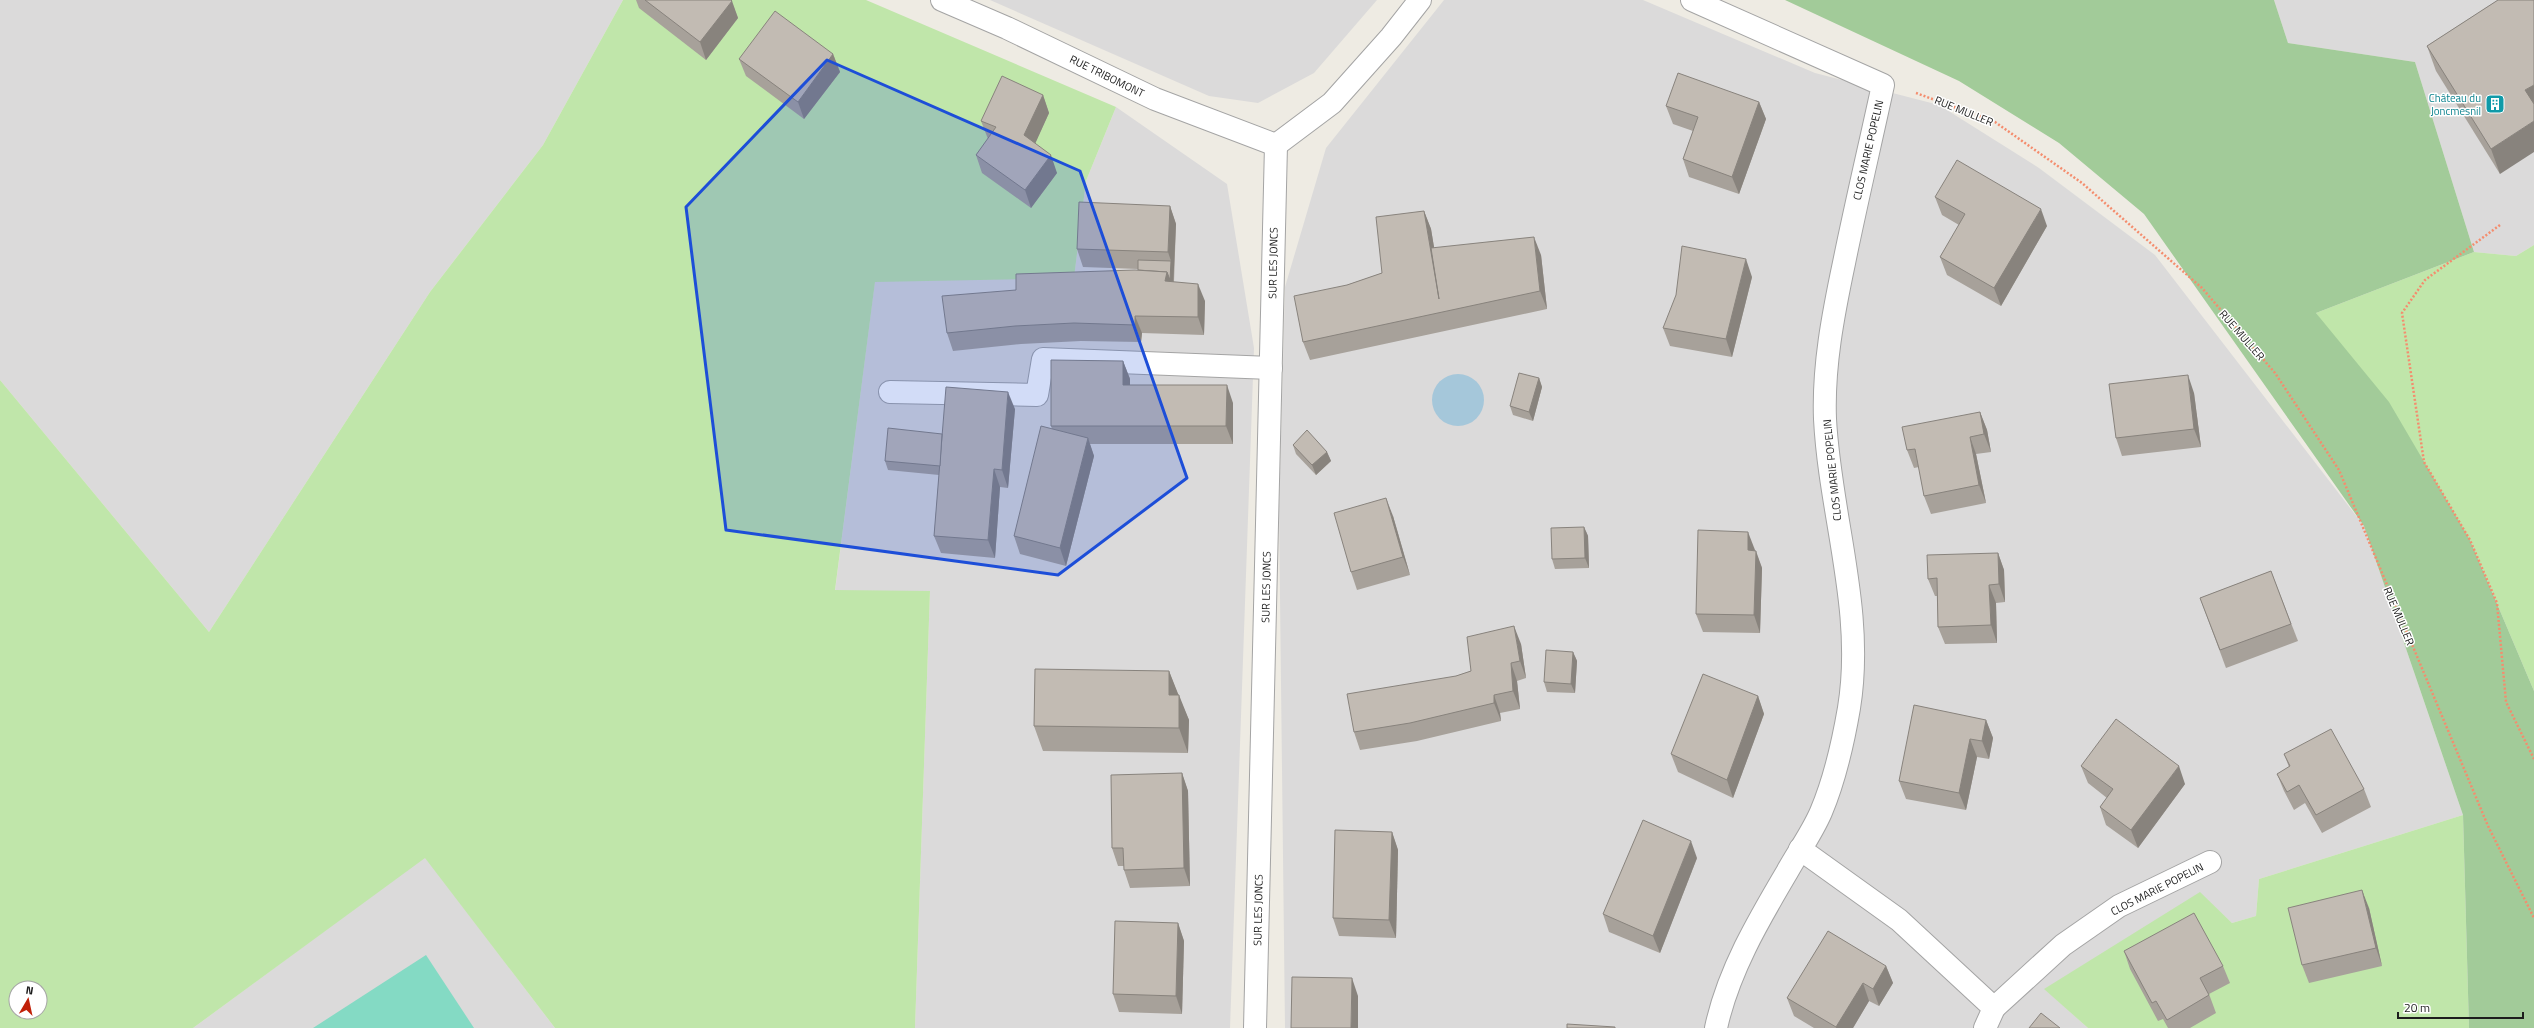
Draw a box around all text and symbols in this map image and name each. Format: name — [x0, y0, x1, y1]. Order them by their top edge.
street label: RUE TRIBOMONT — [1067, 51, 1147, 101]
place label: Château du Joncmesnil — [2429, 90, 2481, 119]
street label: RUE MULLER — [1932, 92, 1996, 130]
building icon: Château du Joncmesnil — [2484, 93, 2506, 115]
street label: CLOS MARIE POPELIN — [1849, 98, 1887, 202]
street label: SUR LES JONCS — [1264, 227, 1282, 299]
street label: RUE MULLER — [2216, 306, 2269, 364]
street label: CLOS MARIE POPELIN — [1819, 418, 1845, 522]
street label: SUR LES JONCS — [1257, 551, 1275, 623]
street label: RUE MULLER — [2380, 584, 2419, 648]
street label: CLOS MARIE POPELIN — [2108, 859, 2206, 919]
street label: SUR LES JONCS — [1249, 874, 1267, 946]
north arrow — [8, 980, 48, 1020]
text: N — [25, 982, 35, 999]
scale bar — [2398, 994, 2523, 1020]
text: 20 m — [2404, 998, 2430, 1017]

